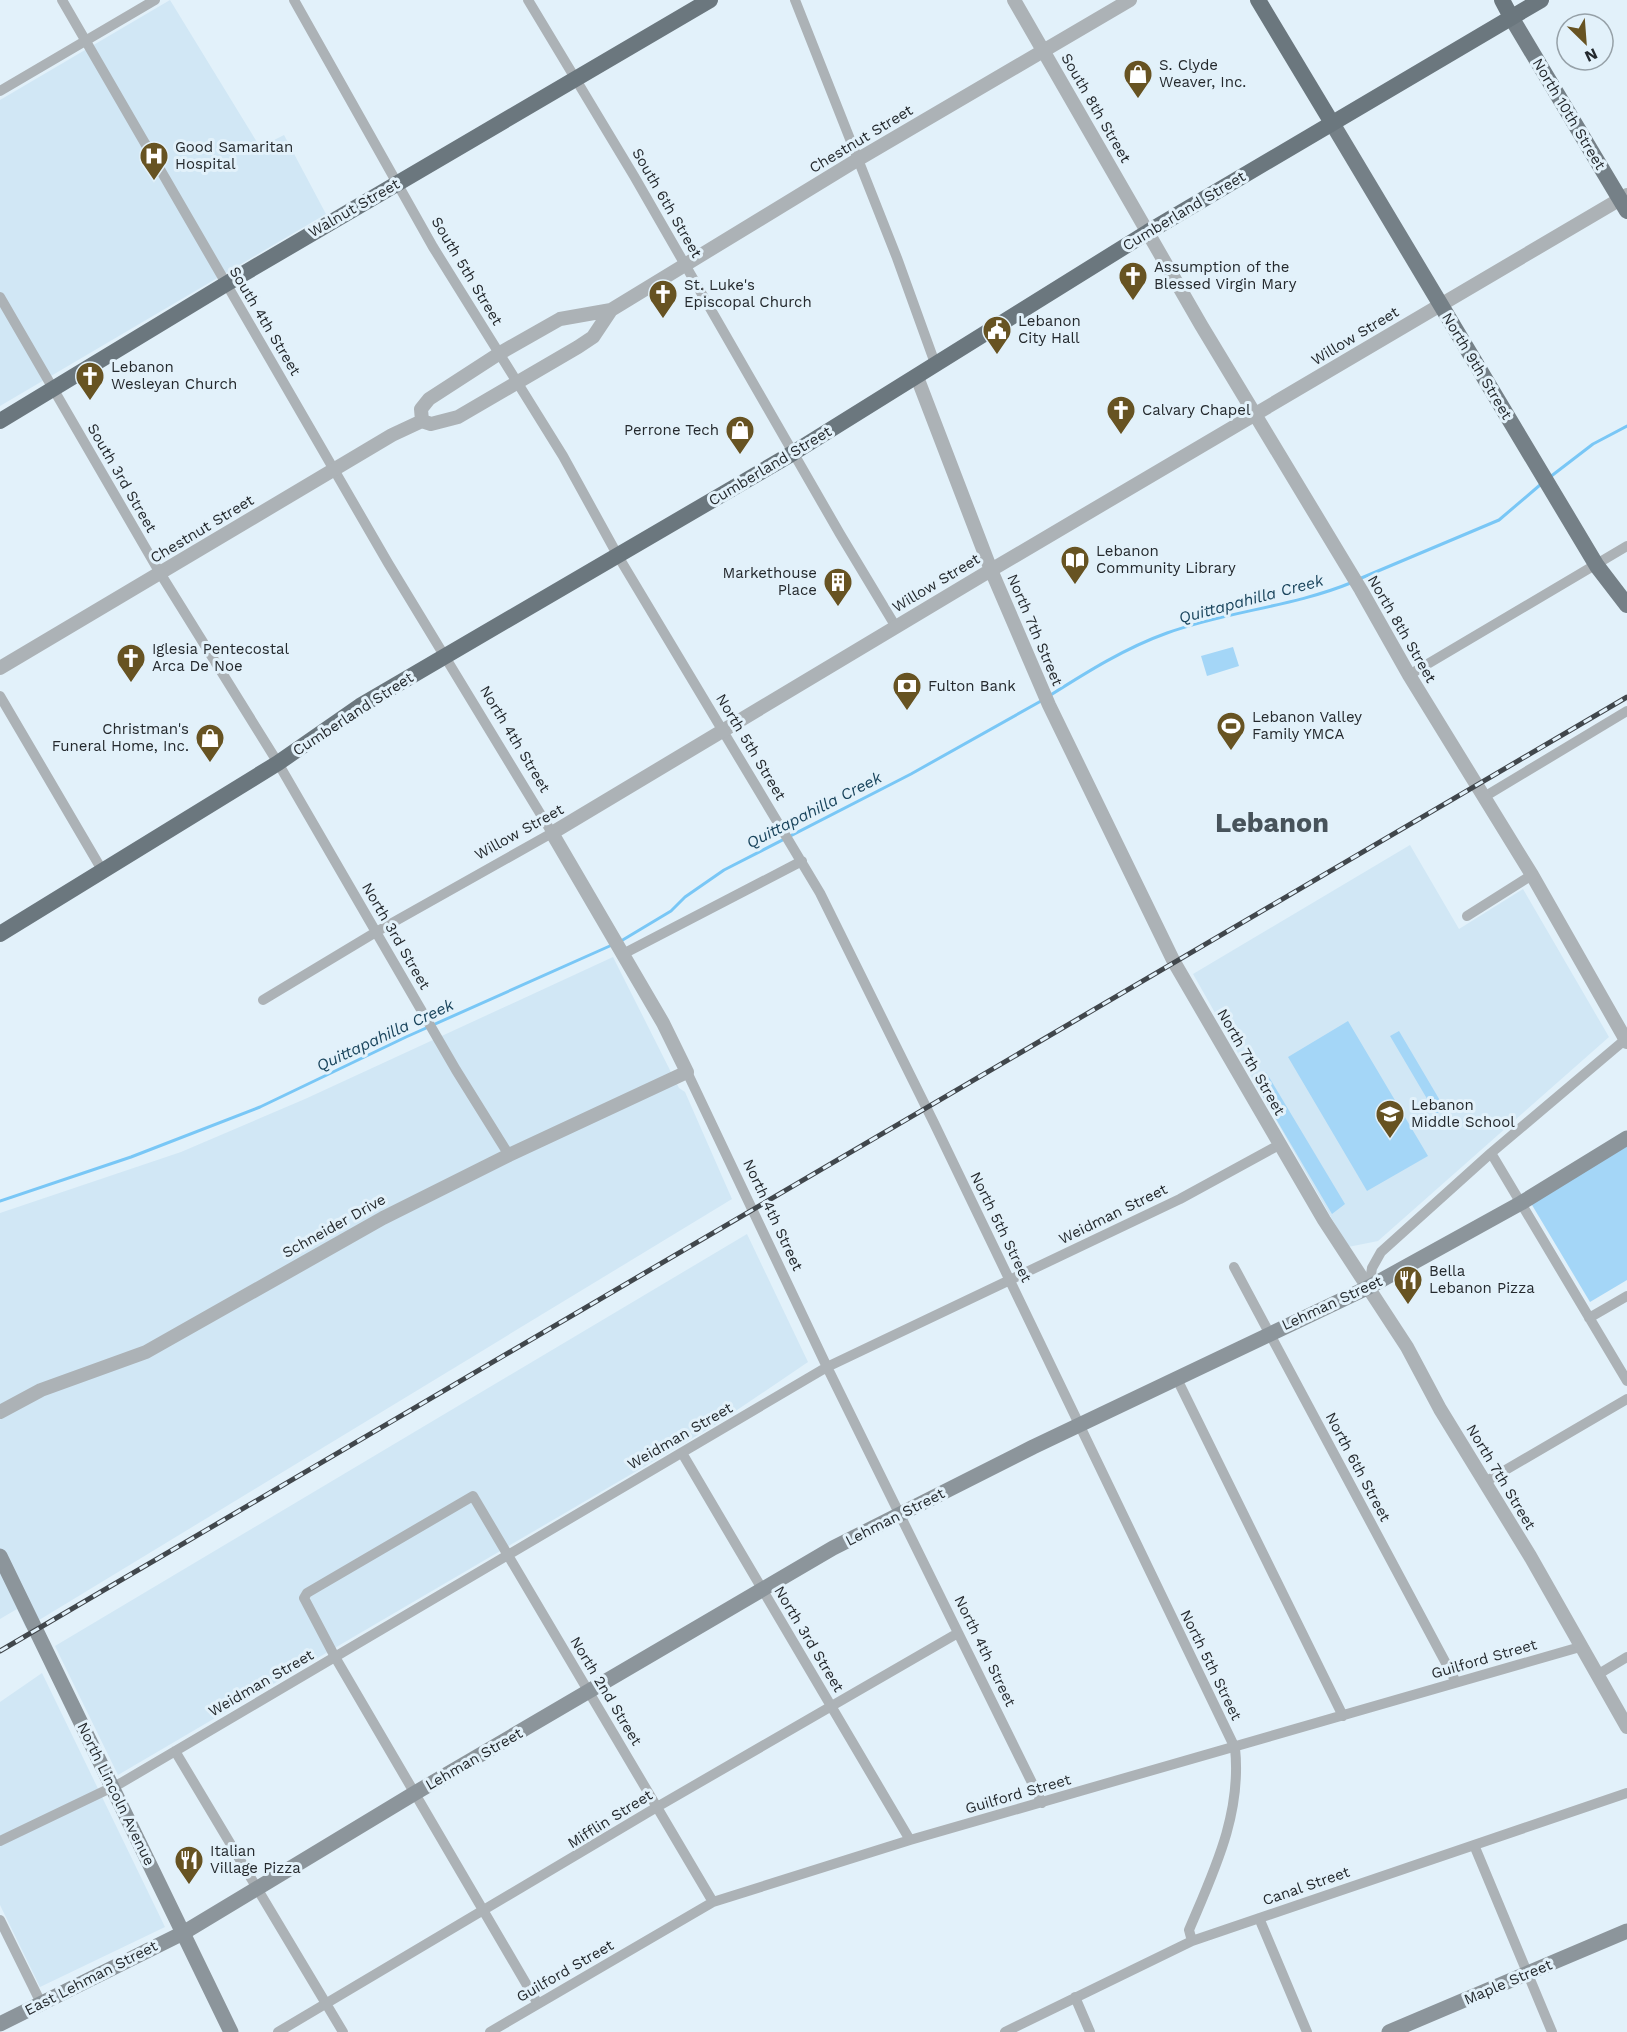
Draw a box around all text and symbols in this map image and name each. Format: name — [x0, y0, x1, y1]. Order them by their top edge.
north arrow — [1555, 12, 1615, 72]
street label: South 8th Street — [1057, 50, 1135, 167]
street label: North 10th Street — [1529, 55, 1609, 173]
place label: S. Clyde Weaver, Inc. — [1159, 56, 1246, 91]
shop icon: S. Clyde Weaver, Inc. — [1122, 58, 1154, 100]
street label: Chestnut Street — [806, 101, 917, 177]
place label: Good Samaritan Hospital — [175, 138, 293, 173]
hospital icon: Good Samaritan Hospital — [138, 140, 170, 182]
street label: South 6th Street — [628, 145, 706, 262]
street label: Cumberland Street — [1119, 167, 1249, 255]
street label: Walnut Street — [305, 174, 403, 241]
street label: South 5th Street — [428, 214, 507, 329]
place label: Assumption of the Blessed Virgin Mary — [1154, 258, 1297, 293]
church icon: Assumption of the Blessed Virgin Mary — [1117, 260, 1149, 302]
street label: South 4th Street — [225, 263, 305, 379]
place label: St. Luke's Episcopal Church — [684, 276, 812, 311]
church icon: St. Luke's Episcopal Church — [647, 278, 679, 320]
street label: Willow Street — [1308, 302, 1403, 369]
street label: North 9th Street — [1438, 309, 1516, 423]
place label: Lebanon City Hall — [1018, 312, 1081, 347]
public building icon: Lebanon City Hall — [981, 314, 1013, 356]
place label: Lebanon Wesleyan Church — [111, 358, 237, 393]
church icon: Lebanon Wesleyan Church — [74, 360, 106, 402]
church icon: Calvary Chapel — [1105, 394, 1137, 436]
place label: Calvary Chapel — [1142, 401, 1251, 419]
shop icon: Perrone Tech — [724, 414, 756, 456]
street label: South 3rd Street — [83, 420, 161, 536]
place label: Perrone Tech — [624, 421, 719, 439]
street label: Cumberland Street — [705, 422, 835, 510]
street label: Chestnut Street — [147, 491, 258, 567]
place label: Lebanon Community Library — [1096, 542, 1236, 577]
library icon: Lebanon Community Library — [1059, 544, 1091, 586]
street label: Willow Street — [889, 549, 984, 616]
place label: Markethouse Place — [723, 564, 817, 599]
building icon: Markethouse Place — [822, 566, 854, 608]
water label: Quittapahilla Creek — [1177, 570, 1327, 627]
street label: North 7th Street — [1003, 571, 1067, 689]
street label: North 8th Street — [1364, 572, 1440, 687]
place label: Iglesia Pentecostal Arca De Noe — [152, 640, 290, 675]
church icon: Iglesia Pentecostal Arca De Noe — [115, 642, 147, 684]
street label: Cumberland Street — [289, 668, 417, 760]
bank icon: Fulton Bank — [891, 670, 923, 712]
place label: Fulton Bank — [928, 677, 1016, 695]
street label: North 4th Street — [476, 682, 554, 796]
street label: North 5th Street — [712, 691, 790, 804]
place label: Lebanon Valley Family YMCA — [1252, 708, 1362, 743]
sports icon: Lebanon Valley Family YMCA — [1215, 710, 1247, 752]
place label: Christman's Funeral Home, Inc. — [52, 720, 189, 755]
shop icon: Christman's Funeral Home, Inc. — [194, 722, 226, 764]
water label: Quittapahilla Creek — [743, 767, 886, 852]
street label: Willow Street — [471, 800, 567, 864]
district label: Lebanon — [1215, 807, 1329, 839]
street label: North 3rd Street — [358, 879, 434, 993]
water label: Quittapahilla Creek — [313, 994, 458, 1075]
street label: North 7th Street — [1213, 1006, 1289, 1119]
place label: Lebanon Middle School — [1411, 1096, 1515, 1131]
school or university icon: Lebanon Middle School — [1374, 1098, 1406, 1140]
street label: North 4th Street — [739, 1156, 807, 1274]
street label: North 5th Street — [966, 1169, 1036, 1286]
street label: Weidman Street — [1056, 1180, 1171, 1248]
street label: Schneider Drive — [279, 1190, 389, 1262]
place label: Bella Lebanon Pizza — [1429, 1262, 1535, 1297]
restaurant icon: Bella Lebanon Pizza — [1392, 1264, 1424, 1306]
street label: Lehman Street — [1279, 1272, 1386, 1334]
street label: Weidman Street — [624, 1398, 736, 1473]
street label: North 6th Street — [1322, 1409, 1395, 1525]
street label: North 7th Street — [1462, 1421, 1540, 1534]
street label: Lehman Street — [842, 1484, 948, 1550]
street label: North 3rd Street — [770, 1583, 848, 1696]
street label: North 4th Street — [950, 1593, 1020, 1710]
street label: North 5th Street — [1176, 1607, 1246, 1724]
street label: North 2nd Street — [566, 1633, 646, 1749]
street label: Guilford Street — [1429, 1635, 1540, 1683]
street label: Weidman Street — [205, 1645, 317, 1720]
street label: North Lincoln Avenue — [73, 1719, 159, 1869]
street label: Lehman Street — [422, 1724, 526, 1794]
street label: Guilford Street — [963, 1770, 1074, 1818]
street label: Mifflin Street — [564, 1785, 656, 1852]
place label: Italian Village Pizza — [210, 1842, 301, 1877]
restaurant icon: Italian Village Pizza — [173, 1844, 205, 1886]
street label: Canal Street — [1260, 1862, 1353, 1909]
street label: East Lehman Street — [22, 1936, 161, 2019]
street label: Guilford Street — [513, 1936, 617, 2006]
street label: Maple Street — [1461, 1955, 1555, 2009]

